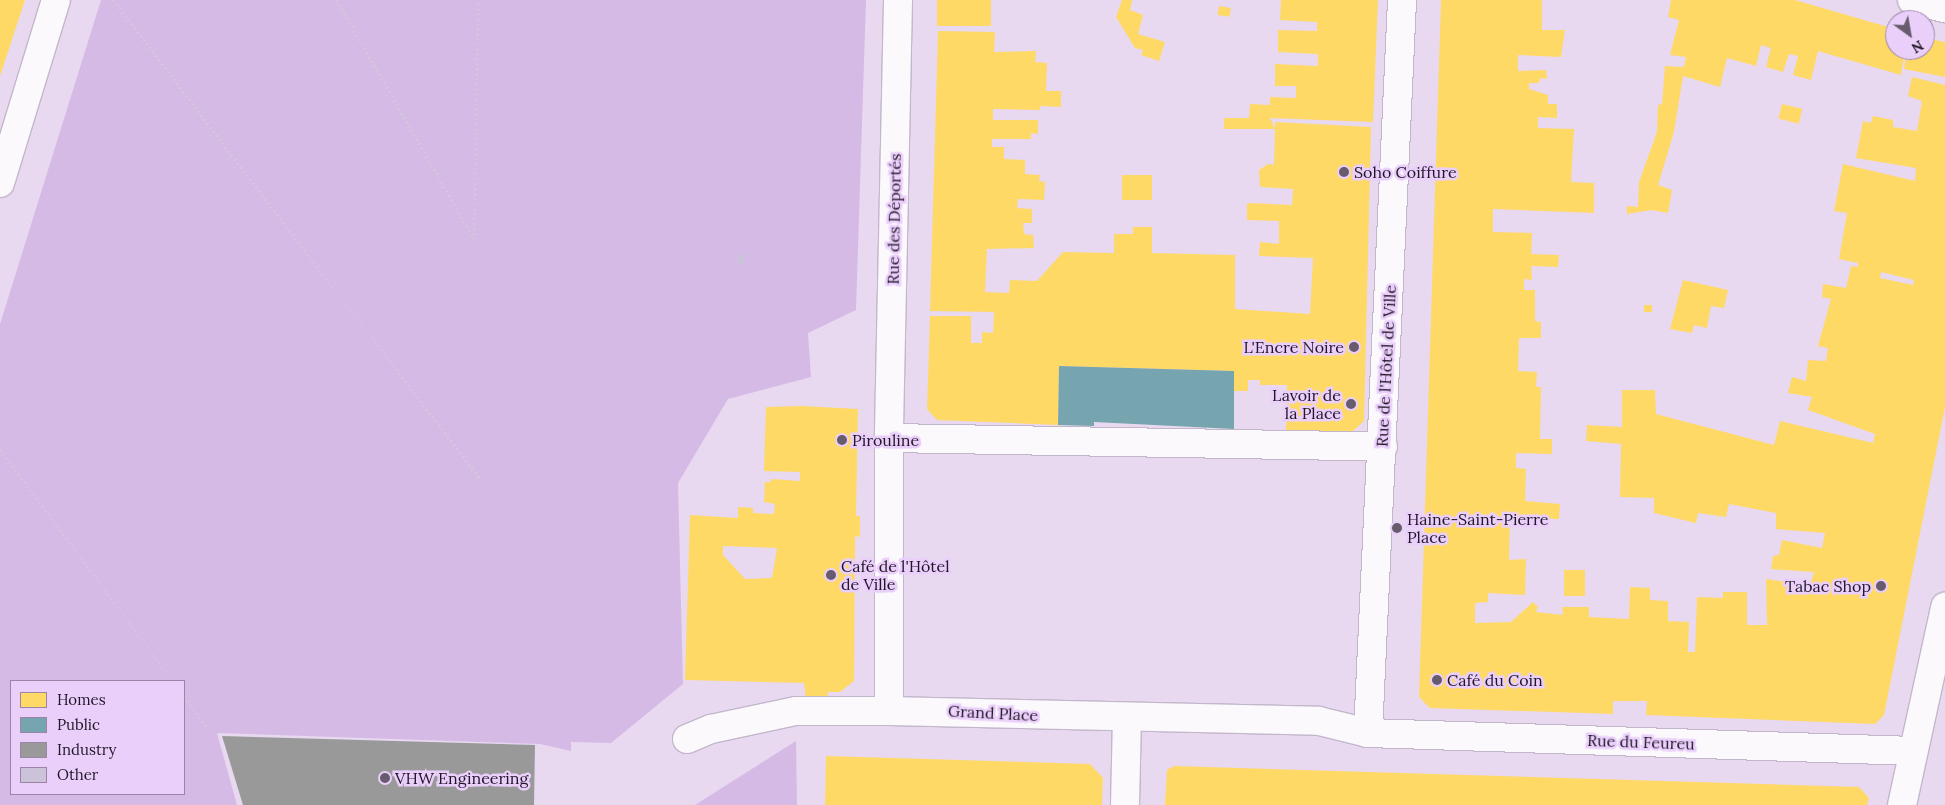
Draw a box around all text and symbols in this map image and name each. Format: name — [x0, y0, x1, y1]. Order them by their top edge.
north arrow — [1885, 10, 1935, 60]
text: N — [1908, 36, 1927, 57]
street label: Rue des Déportés — [883, 153, 905, 285]
place label: Soho Coiffure — [1354, 162, 1457, 182]
marker: Soho Coiffure — [1338, 166, 1350, 178]
street label: Rue de l'Hôtel de Ville — [1372, 285, 1400, 447]
place label: L'Encre Noire — [1243, 337, 1344, 357]
marker: L'Encre Noire — [1348, 341, 1360, 353]
place label: Lavoir de la Place — [1272, 385, 1341, 423]
marker: Lavoir de la Place — [1345, 398, 1357, 410]
place label: Pirouline — [852, 430, 919, 450]
marker: Pirouline — [836, 434, 848, 446]
place label: Haine-Saint-Pierre Place — [1407, 509, 1549, 547]
marker: Haine-Saint-Pierre Place — [1391, 522, 1403, 534]
place label: Café de l'Hôtel de Ville — [841, 556, 949, 594]
marker: Café de l'Hôtel de Ville — [825, 569, 837, 581]
place label: Tabac Shop — [1785, 576, 1871, 596]
marker: Tabac Shop — [1875, 580, 1887, 592]
place label: Café du Coin — [1447, 670, 1543, 690]
marker: Café du Coin — [1431, 674, 1443, 686]
legend — [10, 680, 185, 795]
text: Homes — [57, 690, 106, 709]
street label: Grand Place — [948, 701, 1038, 725]
text: Public — [57, 715, 100, 734]
street label: Rue du Feureu — [1587, 731, 1695, 753]
text: Industry — [57, 740, 116, 759]
text: Other — [57, 765, 98, 784]
place label: VHW Engineering — [395, 768, 528, 788]
marker: VHW Engineering — [379, 772, 391, 784]

